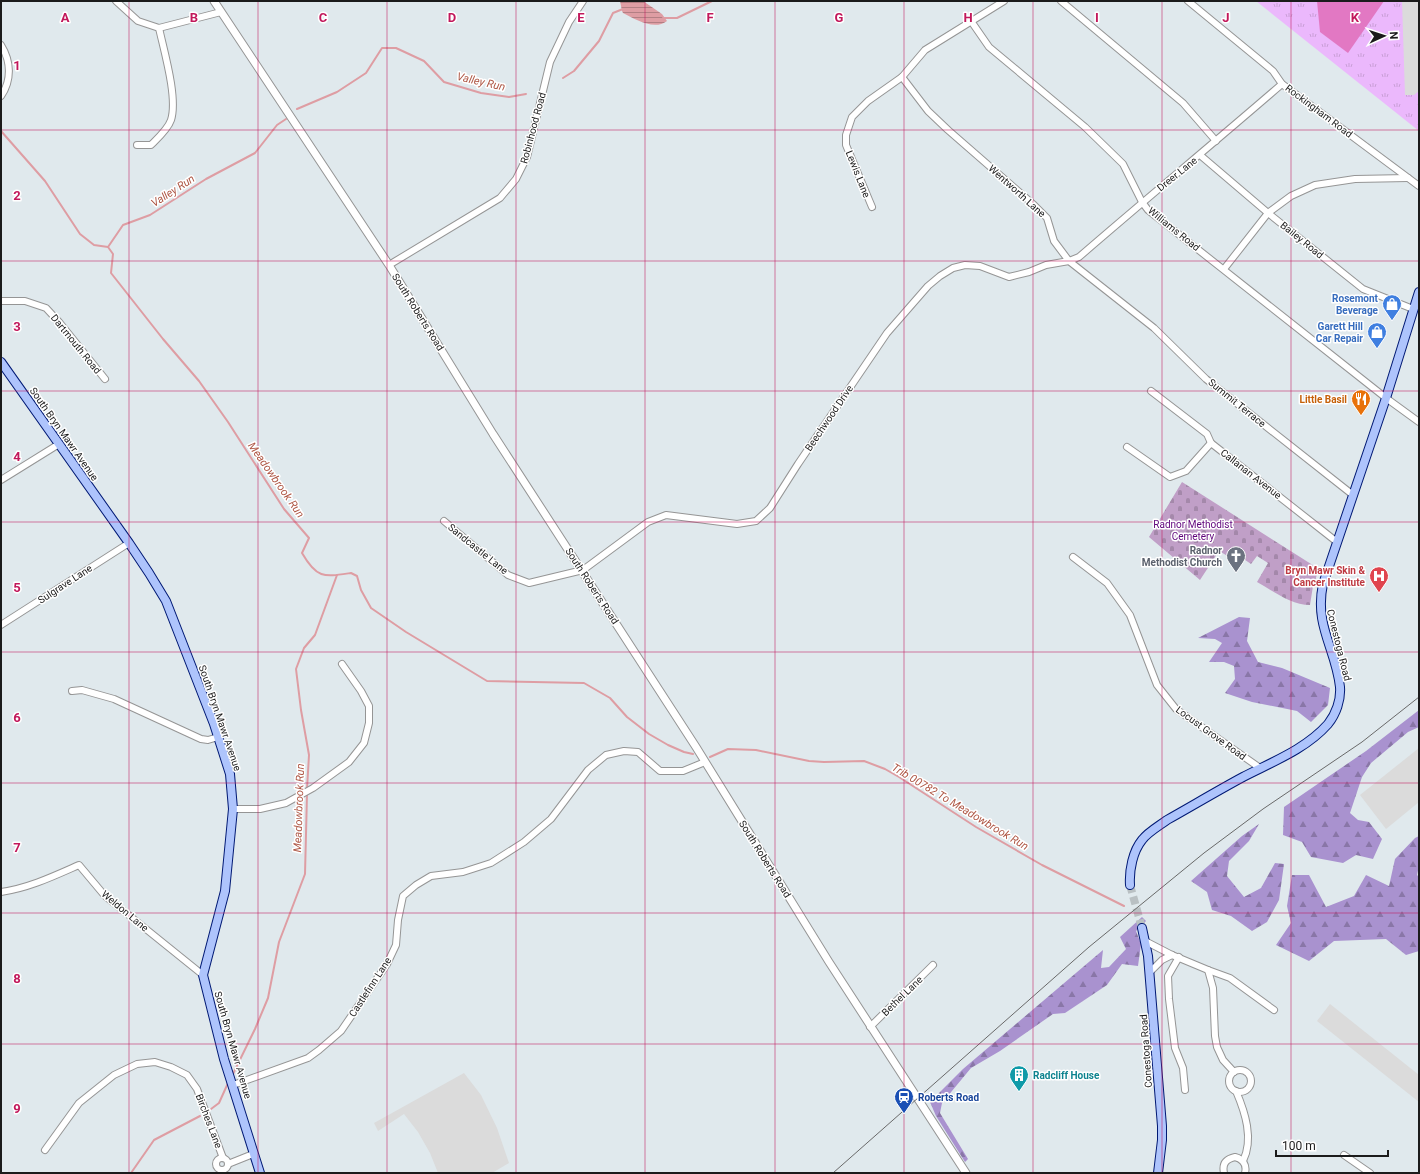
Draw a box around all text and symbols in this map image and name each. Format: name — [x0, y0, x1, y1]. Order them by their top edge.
text: A — [61, 10, 70, 25]
text: B — [190, 10, 198, 25]
text: C — [319, 10, 328, 25]
text: D — [448, 10, 456, 25]
text: E — [577, 10, 585, 25]
text: F — [706, 10, 714, 25]
text: G — [835, 10, 844, 25]
text: H — [963, 10, 973, 25]
text: I — [1095, 10, 1099, 25]
text: J — [1222, 10, 1230, 25]
text: K — [1351, 10, 1360, 25]
north arrow — [1364, 16, 1404, 56]
text: N — [1387, 31, 1400, 40]
text: 1 — [13, 58, 21, 73]
water label: Valley Run — [456, 70, 507, 94]
street label: Rockingham Road — [1283, 82, 1355, 140]
street label: Robinhood Road — [518, 91, 548, 165]
street label: Lewis Lane — [844, 149, 872, 199]
street label: Dreer Lane — [1155, 155, 1199, 193]
street label: Wentworth Lane — [986, 163, 1048, 219]
water label: Valley Run — [149, 172, 197, 210]
text: 2 — [13, 188, 21, 203]
street label: Williams Road — [1146, 205, 1202, 253]
street label: Bailey Road — [1278, 219, 1326, 261]
street label: South Roberts Road — [390, 271, 446, 353]
place label: Rosemont Beverage — [1332, 293, 1379, 316]
shop icon: Rosemont Beverage — [1381, 293, 1403, 321]
street label: Dartmouth Road — [49, 312, 103, 376]
text: 3 — [13, 319, 21, 334]
place label: Garett Hill Car Repair — [1316, 321, 1363, 344]
shop icon: Garett Hill Car Repair — [1366, 321, 1388, 349]
street label: Summit Terrace — [1206, 377, 1268, 429]
street label: Beechwood Drive — [803, 383, 855, 453]
street label: South Bryn Mawr Avenue — [28, 385, 100, 483]
restaurant icon: Little Basil — [1350, 388, 1372, 416]
place label: Little Basil — [1299, 394, 1347, 405]
water label: Meadowbrook Run — [245, 440, 307, 520]
street label: Callanan Avenue — [1218, 447, 1284, 501]
text: 4 — [13, 449, 21, 464]
park label: Radnor Methodist Cemetery — [1153, 519, 1233, 542]
street label: Sandcastle Lane — [446, 522, 510, 576]
place label: Radnor Methodist Church — [1142, 545, 1222, 568]
church icon: Radnor Methodist Church — [1225, 545, 1247, 573]
street label: South Roberts Road — [563, 546, 621, 626]
street label: Sulgrave Lane — [36, 562, 94, 606]
place label: Bryn Mawr Skin & Cancer Institute — [1285, 565, 1366, 588]
hospital icon: Bryn Mawr Skin & Cancer Institute — [1368, 565, 1390, 593]
text: 5 — [13, 580, 21, 595]
street label: Conestoga Road — [1325, 608, 1353, 682]
street label: South Bryn Mawr Avenue — [197, 664, 243, 772]
street label: Locust Grove Road — [1174, 704, 1248, 762]
text: 6 — [13, 710, 21, 725]
water label: Trib 00782 To Meadowbrook Run — [889, 761, 1031, 853]
water label: Meadowbrook Run — [291, 763, 307, 853]
street label: South Roberts Road — [737, 818, 793, 900]
text: 7 — [13, 840, 21, 855]
street label: Weldon Lane — [99, 888, 151, 934]
street label: Castlefinn Lane — [347, 955, 393, 1019]
text: 8 — [13, 971, 21, 986]
street label: Bethel Lane — [879, 974, 925, 1018]
street label: South Bryn Mawr Avenue — [212, 990, 254, 1100]
street label: Conestoga Road — [1138, 1014, 1154, 1088]
building icon: Radcliff House — [1008, 1064, 1030, 1092]
place label: Radcliff House — [1033, 1070, 1100, 1081]
station icon: Roberts Road — [893, 1086, 915, 1114]
street label: Birches Lane — [194, 1092, 224, 1150]
place label: Roberts Road — [918, 1092, 979, 1103]
text: 9 — [13, 1101, 21, 1116]
scale bar — [1276, 1132, 1388, 1158]
text: 100 m — [1282, 1139, 1316, 1153]

